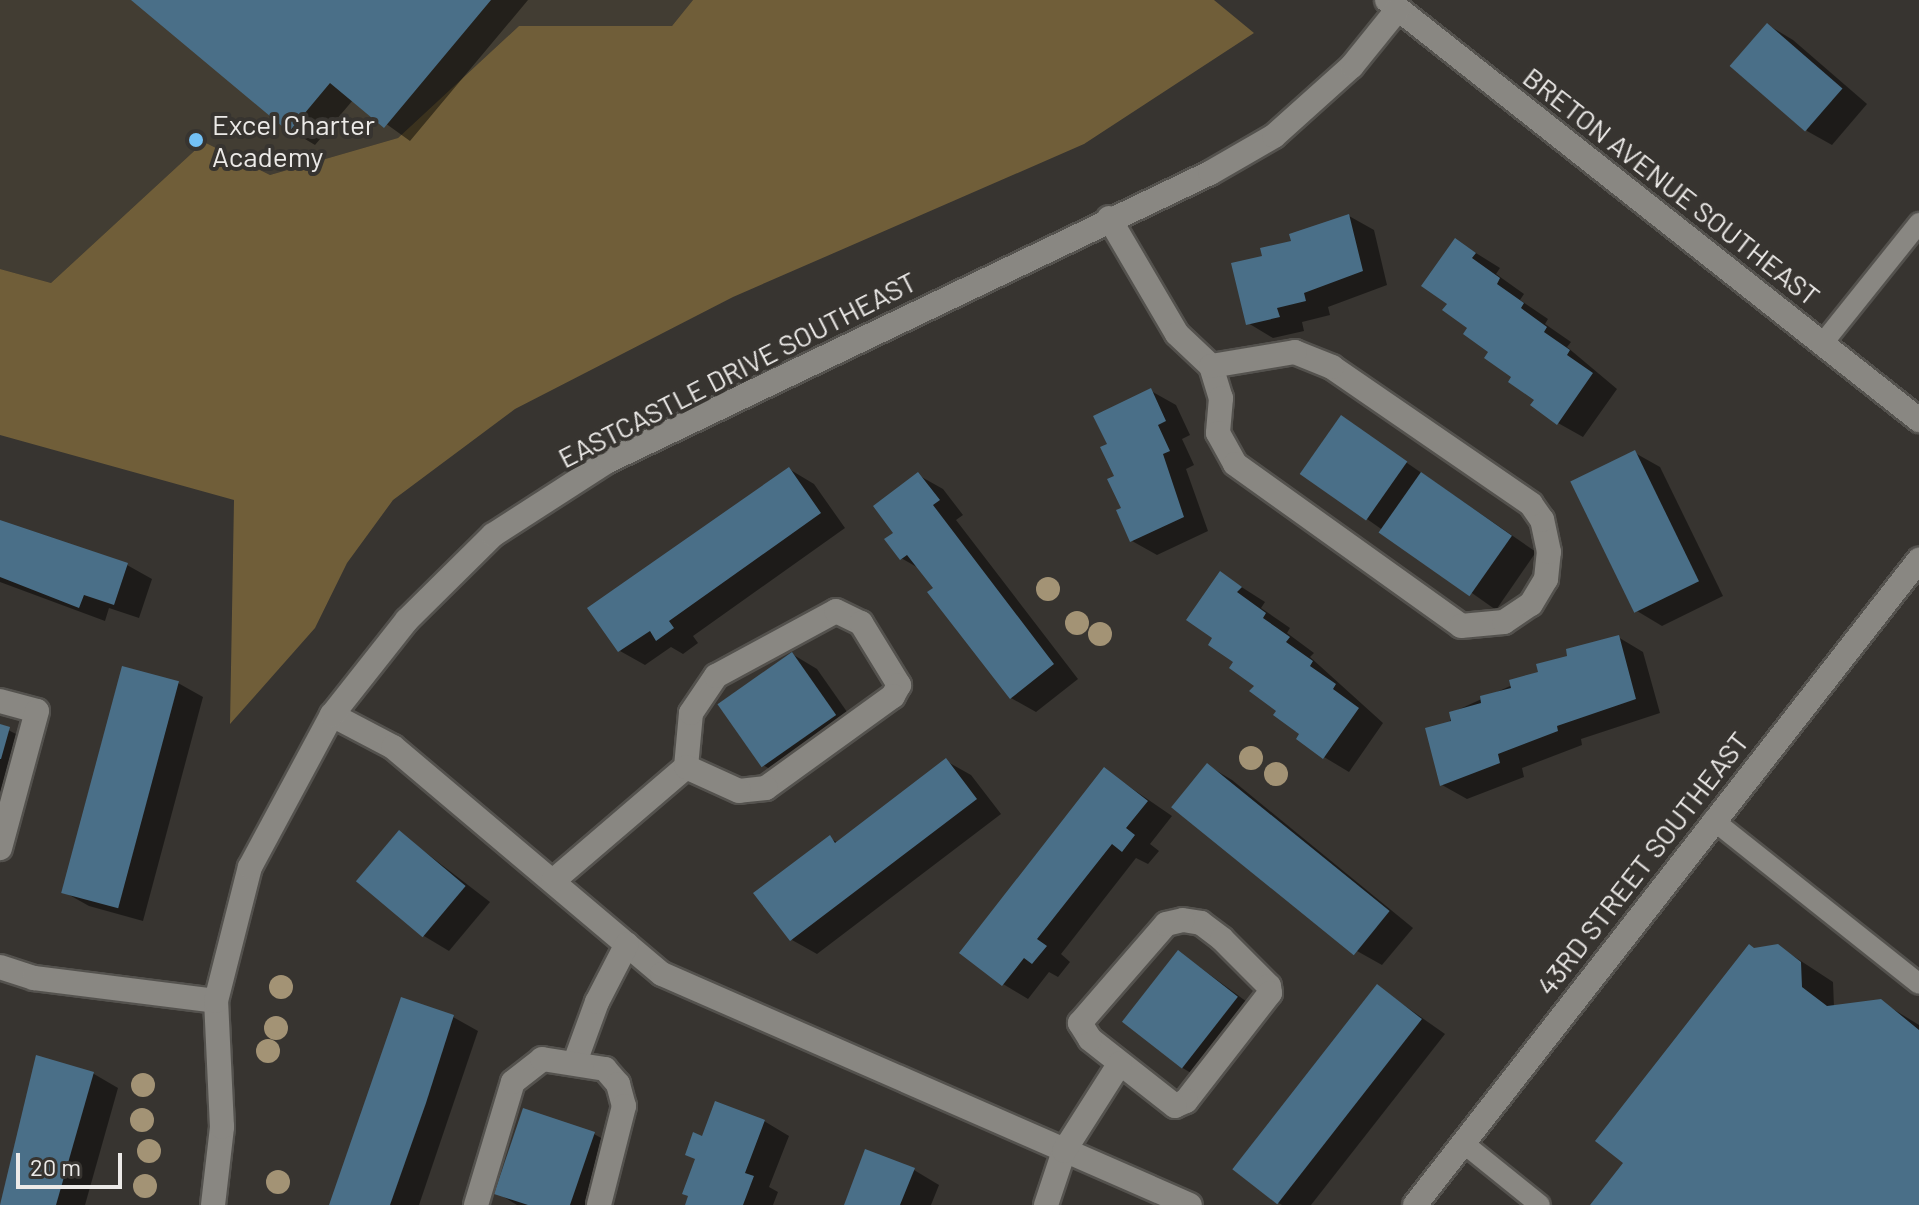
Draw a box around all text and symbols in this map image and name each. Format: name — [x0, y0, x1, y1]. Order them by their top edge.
street label: BRETON AVENUE SOUTHEAST — [1517, 60, 1827, 312]
place label: Excel Charter Academy — [212, 107, 375, 173]
marker: Excel Charter Academy — [187, 131, 205, 149]
street label: EASTCASTLE DRIVE SOUTHEAST — [552, 264, 922, 474]
street label: 43RD STREET SOUTHEAST — [1529, 725, 1755, 1001]
scale bar — [20, 1137, 126, 1187]
text: 20 m — [30, 1152, 81, 1181]

